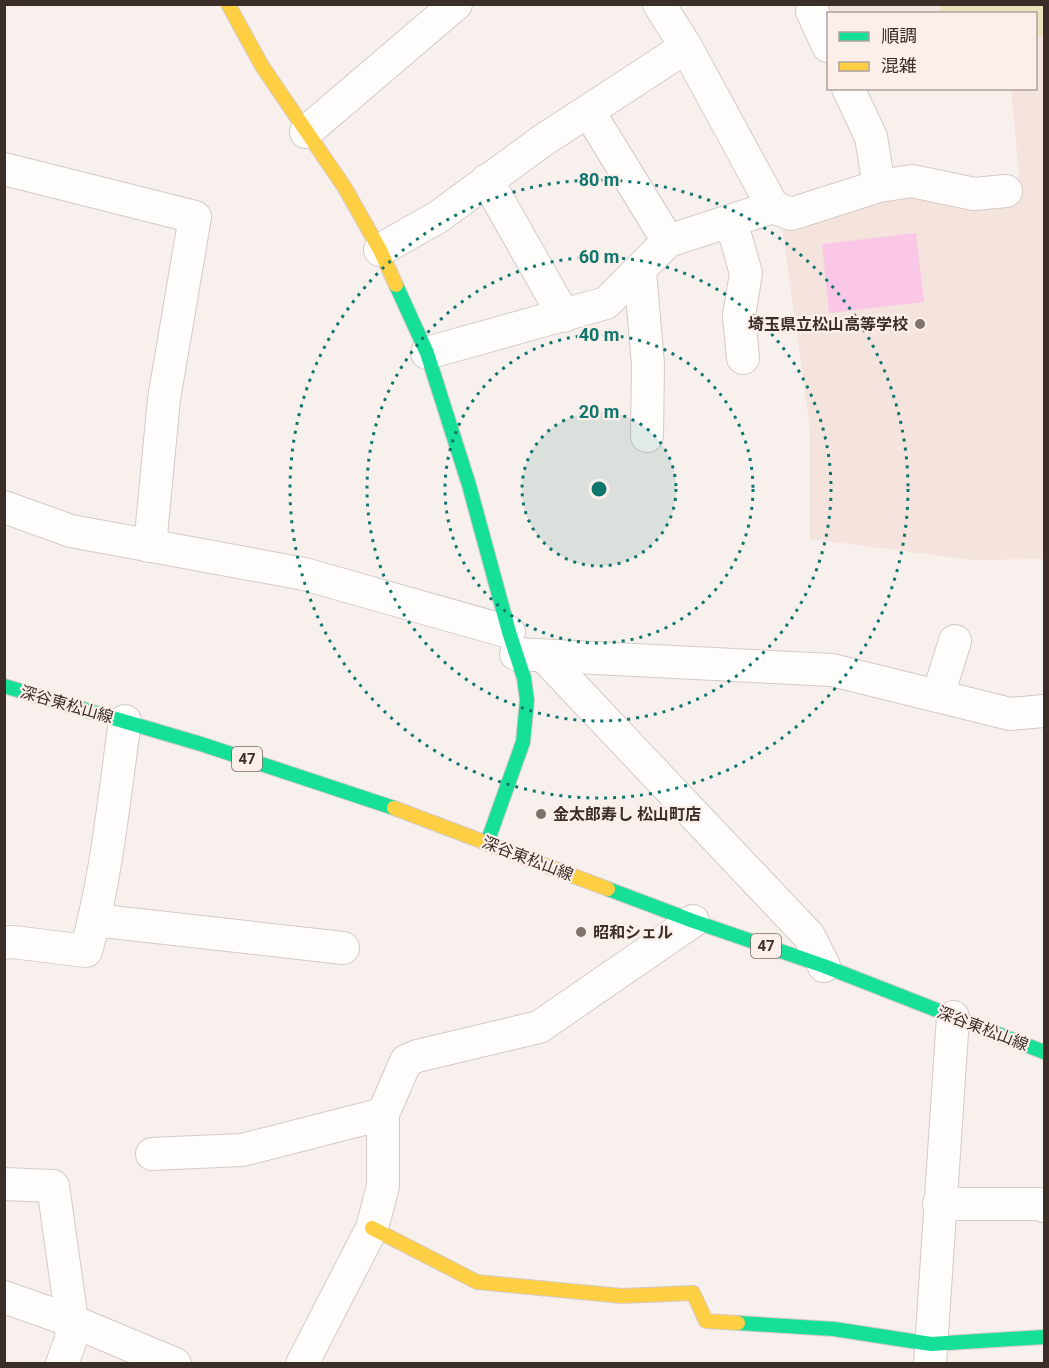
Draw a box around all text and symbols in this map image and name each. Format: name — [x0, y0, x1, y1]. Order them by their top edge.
legend — [827, 12, 1037, 90]
text: 順調 — [881, 25, 917, 46]
text: 混雑 — [881, 55, 917, 76]
text: 80 m — [579, 169, 619, 190]
text: 60 m — [579, 246, 619, 267]
place label: 埼玉県立松山高等学校 — [748, 315, 908, 334]
marker: 埼玉県立松山高等学校 — [913, 317, 927, 331]
text: 40 m — [579, 324, 619, 345]
text: 20 m — [579, 401, 619, 422]
centre of rings — [589, 479, 609, 499]
street label: 深谷東松山線 — [18, 682, 116, 727]
road number: 47 — [232, 747, 262, 771]
place label: 金太郎寿し 松山町店 — [553, 805, 701, 824]
marker: 金太郎寿し 松山町店 — [534, 807, 548, 821]
street label: 深谷東松山線 — [480, 832, 576, 885]
place label: 昭和シェル — [593, 923, 673, 942]
marker: 昭和シェル — [574, 925, 588, 939]
road number: 47 — [751, 934, 781, 958]
street label: 深谷東松山線 — [935, 1002, 1031, 1055]

